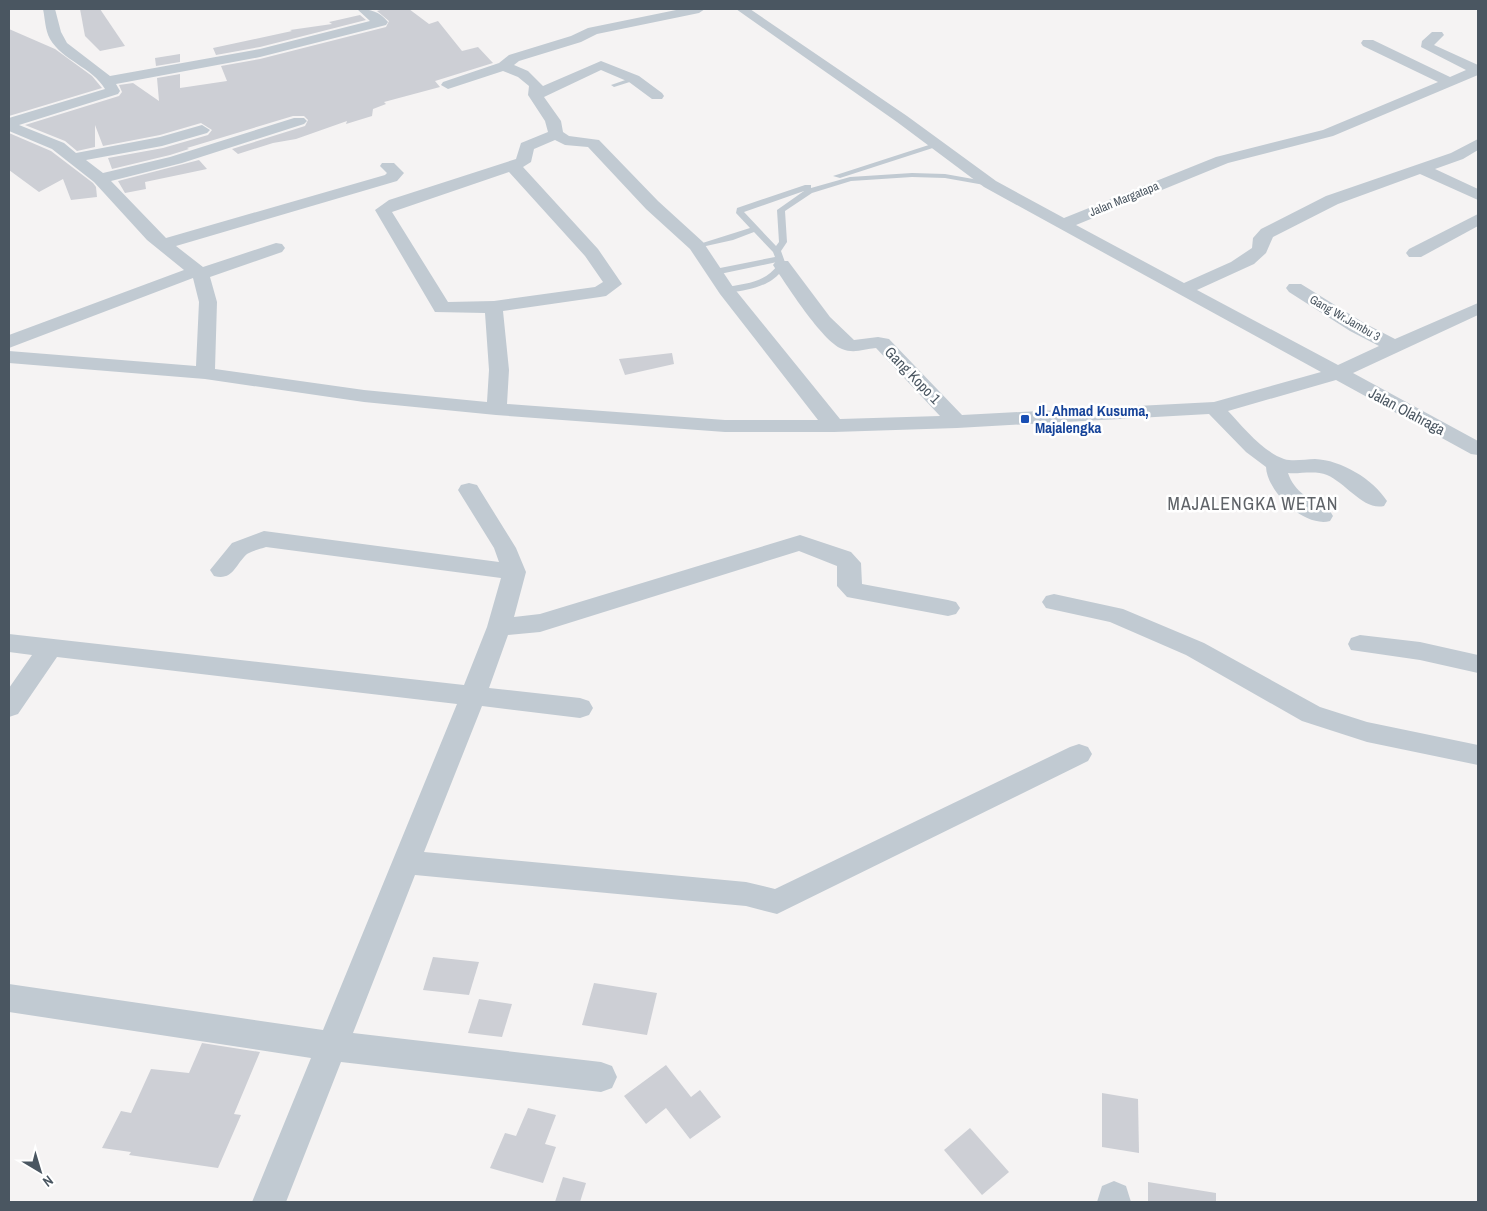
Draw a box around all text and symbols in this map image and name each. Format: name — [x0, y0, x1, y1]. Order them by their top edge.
street label: Jalan Margatapa — [1087, 178, 1161, 220]
street label: Gang Wr.Jambu 3 — [1307, 291, 1383, 345]
street label: Gang Kopo 1 — [880, 342, 946, 408]
street label: Jalan Olahraga — [1365, 382, 1449, 440]
place label: Jl. Ahmad Kusuma, Majalengka — [1035, 400, 1149, 438]
marker: Jl. Ahmad Kusuma, Majalengka — [1019, 413, 1031, 425]
district label: MAJALENGKA WETAN — [1168, 491, 1338, 516]
north arrow — [15, 1146, 65, 1196]
text: N — [39, 1172, 57, 1191]

